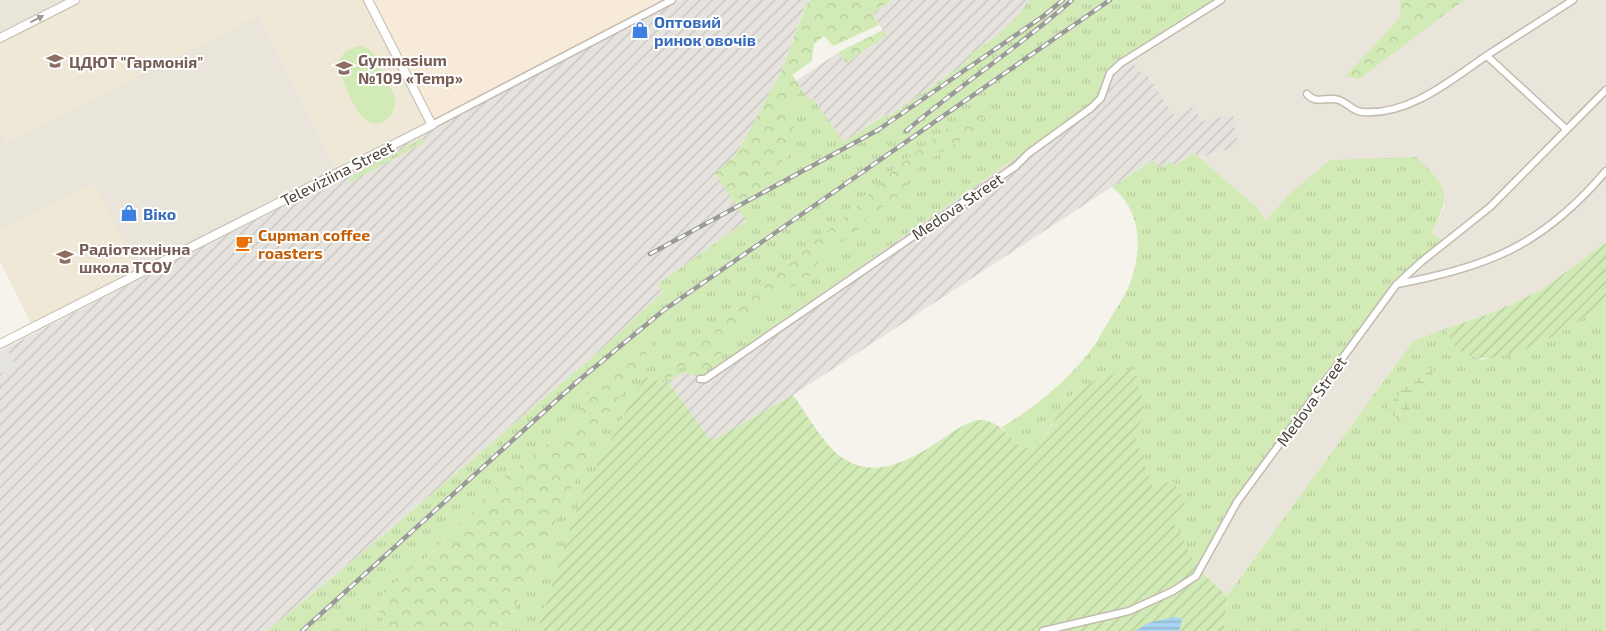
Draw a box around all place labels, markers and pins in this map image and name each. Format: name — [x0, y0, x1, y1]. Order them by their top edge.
place label: Оптовий ринок овочів — [654, 12, 756, 49]
shop icon: Оптовий ринок овочів — [630, 20, 650, 40]
place label: Gymnasium №109 «Temp» — [358, 50, 463, 87]
school or university icon: ЦДЮТ "Гармонія" — [45, 51, 65, 71]
place label: ЦДЮТ "Гармонія" — [69, 52, 203, 71]
school or university icon: Gymnasium №109 «Temp» — [334, 58, 354, 78]
shop icon: Віко — [119, 203, 139, 223]
place label: Віко — [143, 204, 176, 223]
place label: Cupman coffee roasters — [258, 225, 370, 262]
cafe icon: Cupman coffee roasters — [234, 233, 254, 253]
place label: Радіотехнічна школа ТСОУ — [79, 239, 190, 276]
school or university icon: Радіотехнічна школа ТСОУ — [55, 247, 75, 267]

